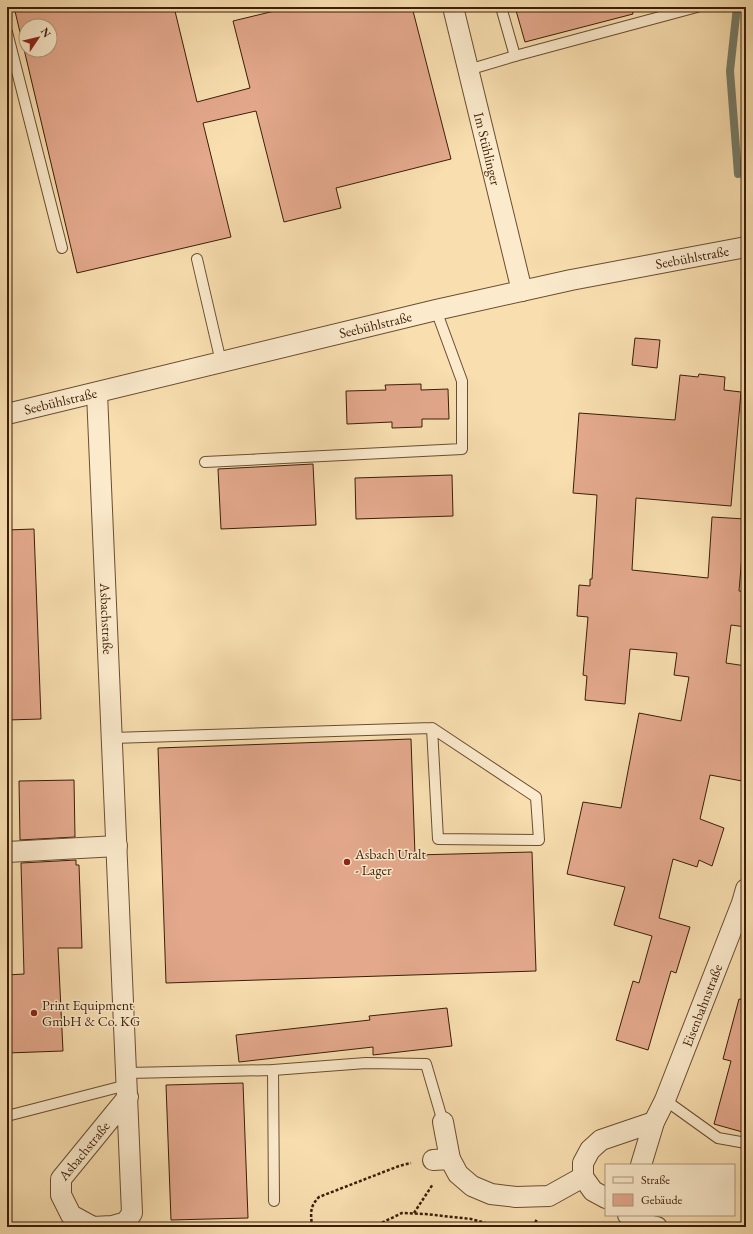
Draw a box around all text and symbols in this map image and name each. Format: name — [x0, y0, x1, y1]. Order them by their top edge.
north arrow — [18, 18, 58, 58]
text: N — [38, 25, 55, 40]
street label: Im Stühlinger — [470, 111, 505, 187]
street label: Seebühlstraße — [654, 241, 731, 273]
street label: Seebühlstraße — [337, 307, 414, 342]
street label: Seebühlstraße — [22, 383, 99, 419]
street label: Asbachstraße — [96, 582, 117, 655]
place label: Asbach Uralt - Lager — [354, 845, 426, 879]
marker: Asbach Uralt - Lager — [342, 857, 352, 867]
street label: Eisenbahnstraße — [678, 961, 726, 1050]
place label: Print Equipment GmbH & Co. KG — [42, 996, 140, 1030]
marker: Print Equipment GmbH & Co. KG — [29, 1008, 39, 1018]
street label: Asbachstraße — [54, 1117, 114, 1185]
legend — [605, 1164, 735, 1216]
text: Straße — [641, 1172, 670, 1188]
text: Gebäude — [641, 1192, 683, 1208]

